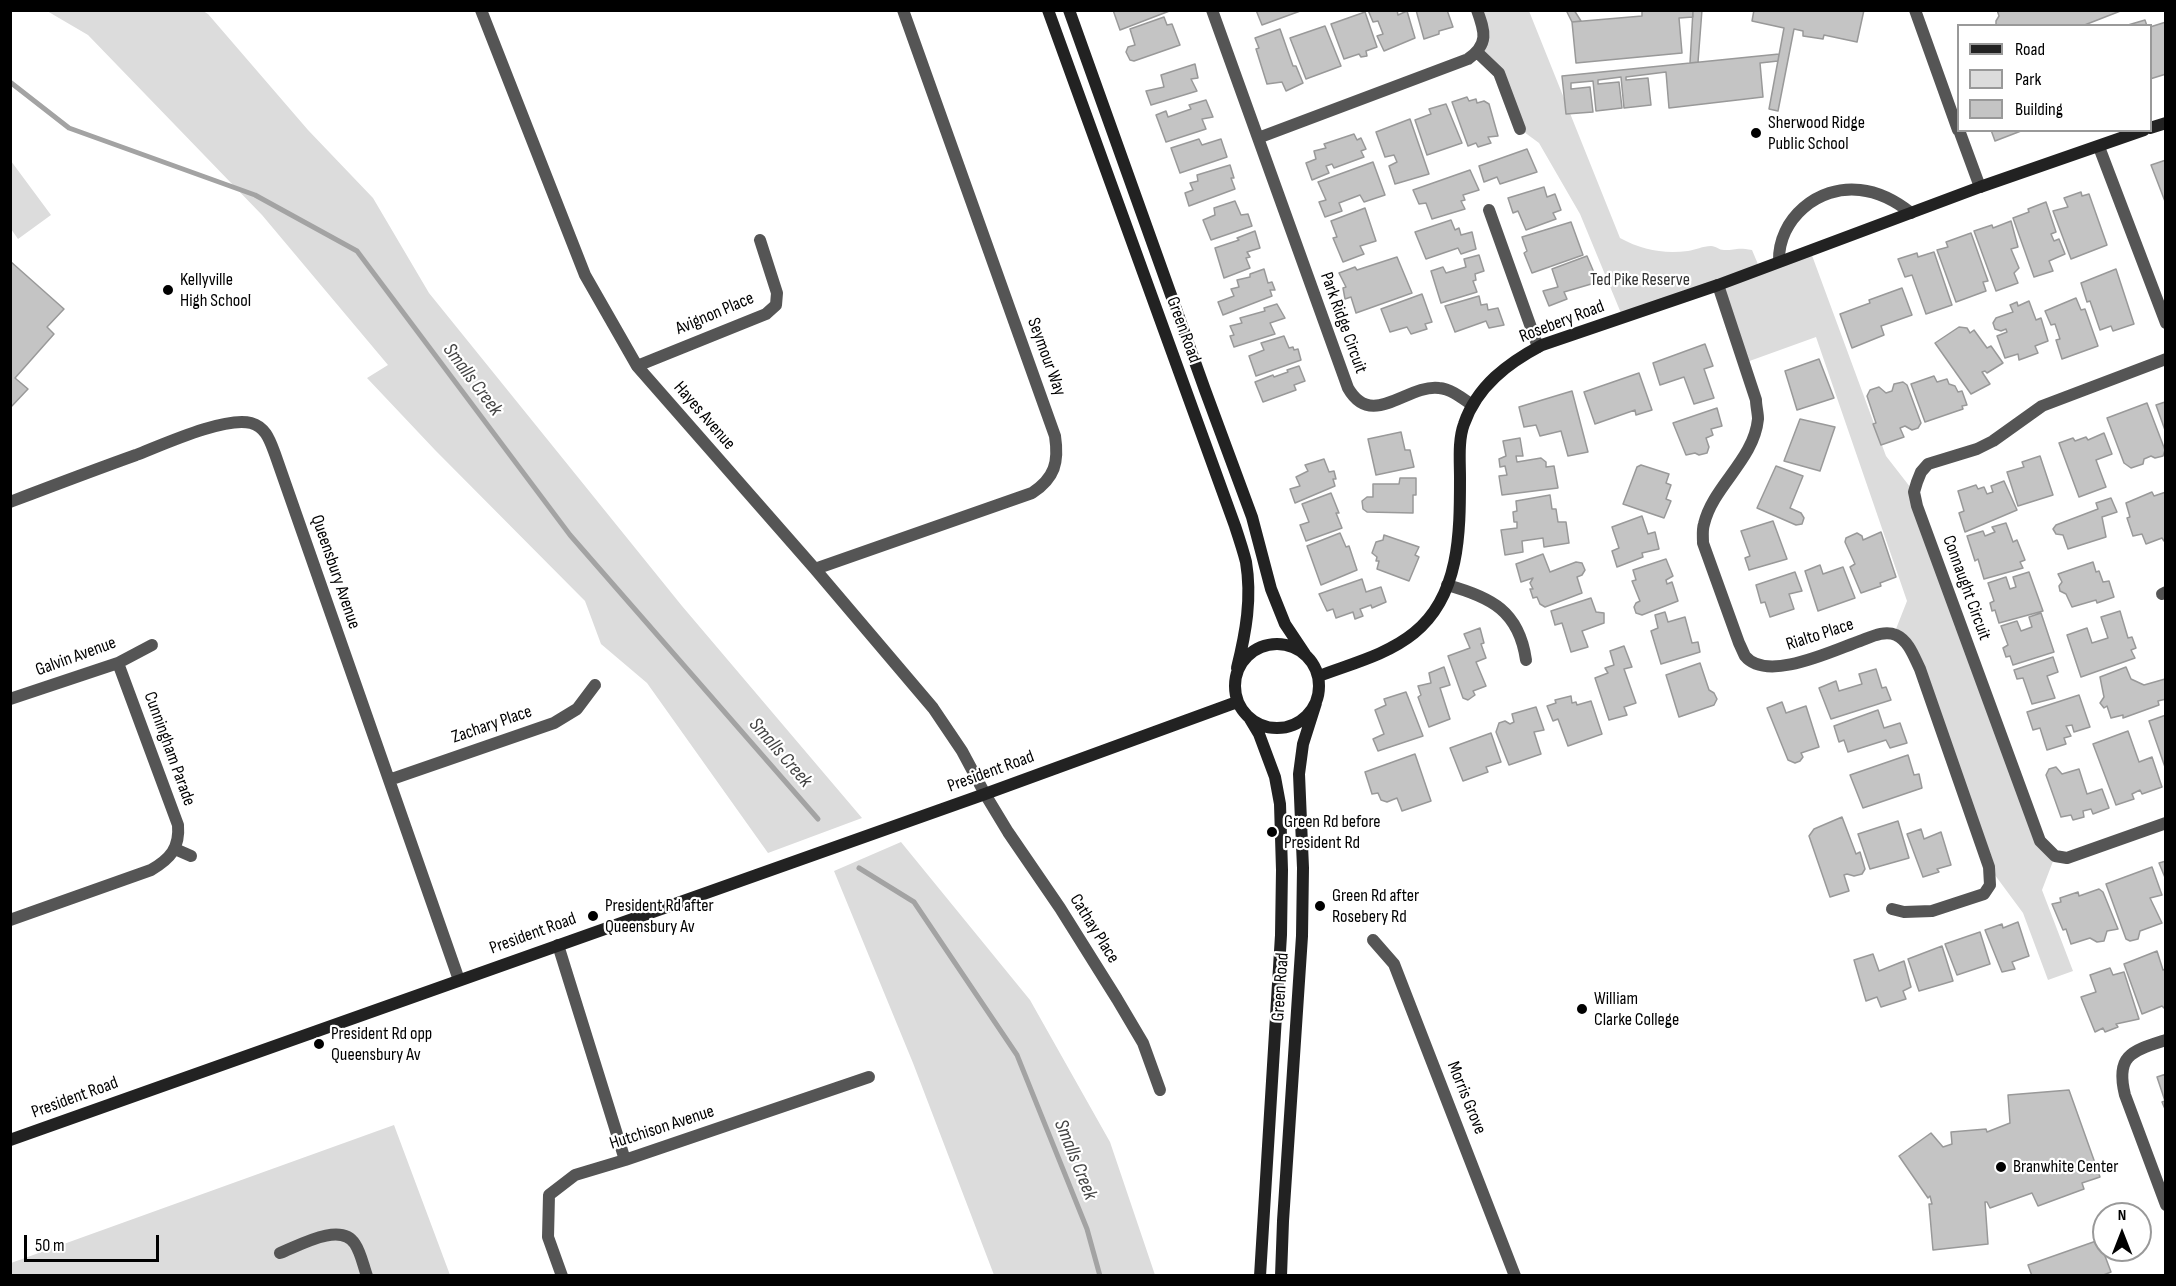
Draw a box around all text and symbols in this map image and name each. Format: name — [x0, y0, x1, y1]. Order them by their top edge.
legend — [1957, 24, 2152, 132]
text: Road — [2015, 39, 2045, 60]
text: Park — [2015, 69, 2041, 90]
text: Building — [2015, 99, 2063, 120]
place label: Sherwood Ridge Public School — [1768, 112, 1865, 154]
marker: Sherwood Ridge Public School — [1749, 126, 1763, 140]
place label: Kellyville High School — [180, 269, 251, 312]
street label: Park Ridge Circuit — [1315, 269, 1371, 377]
park label: Ted Pike Reserve — [1590, 269, 1690, 291]
marker: Kellyville High School — [161, 283, 175, 297]
street label: Avignon Place — [673, 288, 757, 340]
street label: Green Road — [1161, 294, 1205, 366]
street label: Rosebery Road — [1517, 296, 1607, 348]
street label: Seymour Way — [1022, 315, 1070, 399]
water label: Smalls Creek — [437, 339, 507, 421]
street label: Hayes Avenue — [669, 377, 739, 455]
street label: Queensbury Avenue — [305, 512, 365, 632]
street label: Connaught Circuit — [1937, 533, 1995, 643]
street label: Rialto Place — [1783, 614, 1857, 656]
street label: Galvin Avenue — [33, 632, 119, 682]
street label: Cunningham Parade — [138, 689, 200, 809]
street label: Zachary Place — [449, 701, 535, 749]
water label: Smalls Creek — [743, 713, 817, 793]
street label: President Road — [945, 746, 1037, 798]
place label: Green Rd before President Rd — [1284, 811, 1380, 854]
marker: Green Rd before President Rd — [1265, 825, 1279, 839]
place label: Green Rd after Rosebery Rd — [1332, 885, 1419, 928]
street label: Cathay Place — [1064, 890, 1124, 968]
place label: President Rd after Queensbury Av — [605, 895, 714, 938]
marker: Green Rd after Rosebery Rd — [1313, 899, 1327, 913]
street label: President Road — [487, 908, 579, 960]
marker: President Rd after Queensbury Av — [586, 909, 600, 923]
street label: Green Road — [1268, 952, 1294, 1022]
place label: William Clarke College — [1594, 988, 1679, 1030]
marker: William Clarke College — [1575, 1002, 1589, 1016]
place label: President Rd opp Queensbury Av — [331, 1023, 432, 1066]
marker: President Rd opp Queensbury Av — [312, 1037, 326, 1051]
street label: Morris Grove — [1442, 1059, 1490, 1137]
street label: President Road — [29, 1072, 121, 1124]
street label: Hutchison Avenue — [607, 1101, 717, 1155]
water label: Smalls Creek — [1048, 1116, 1102, 1204]
place label: Branwhite Center — [2013, 1156, 2118, 1178]
marker: Branwhite Center — [1994, 1160, 2008, 1174]
north arrow — [2092, 1202, 2152, 1262]
text: N — [2118, 1206, 2126, 1225]
scale bar — [27, 1223, 162, 1261]
text: 50 m — [35, 1235, 65, 1256]

